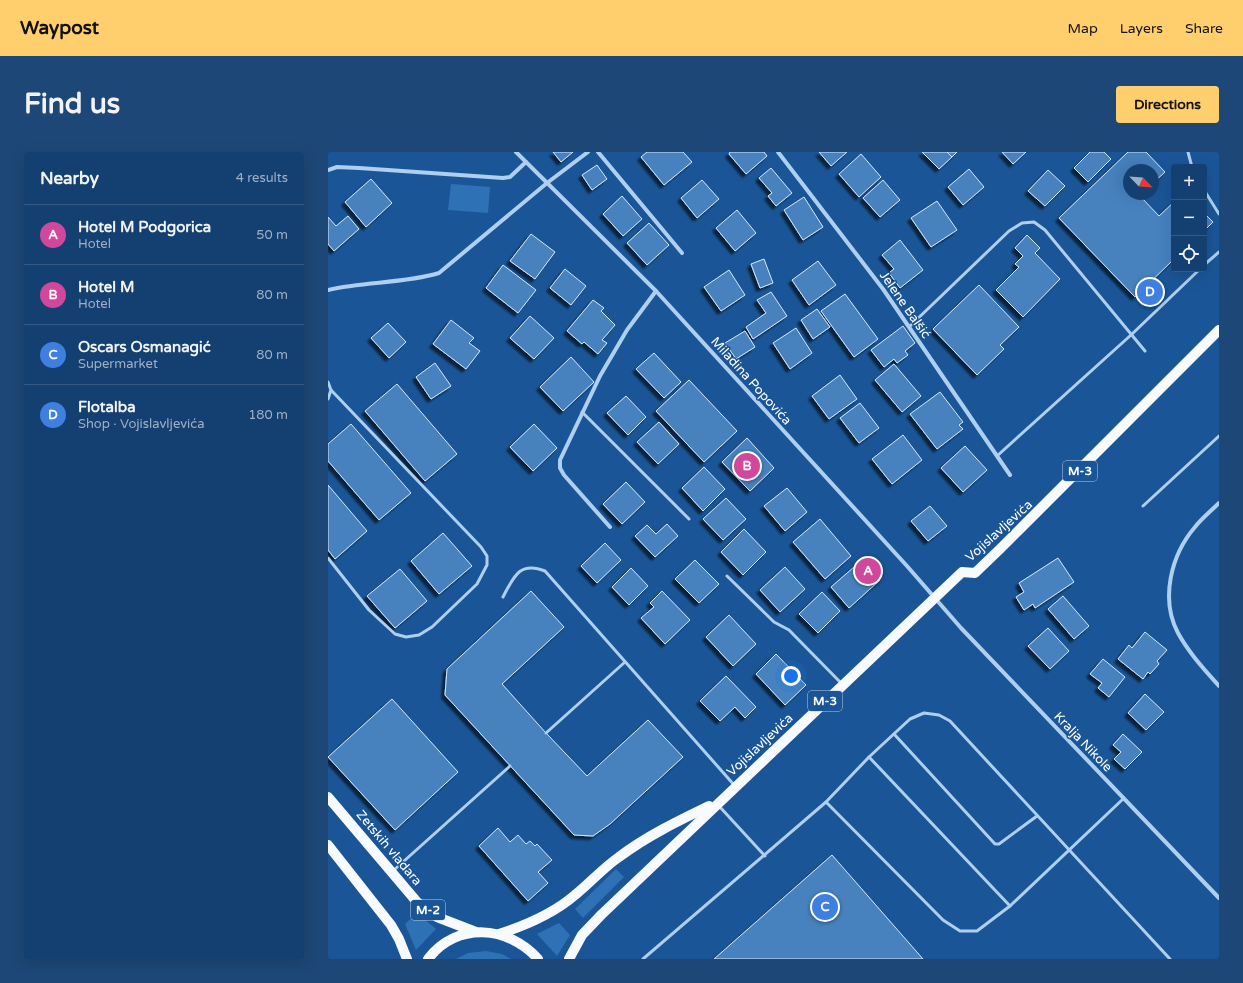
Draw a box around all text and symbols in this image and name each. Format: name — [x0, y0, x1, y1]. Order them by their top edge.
text: Waypost — [20, 17, 99, 39]
text: Map — [1068, 20, 1098, 37]
text: Layers — [1120, 20, 1163, 37]
text: Share — [1185, 20, 1223, 37]
button: Directions — [1116, 86, 1219, 123]
text: Find us — [24, 87, 120, 121]
north arrow — [1123, 164, 1159, 200]
map controls — [1171, 164, 1207, 272]
button: + — [1171, 164, 1207, 200]
text: Nearby — [40, 168, 99, 189]
text: 4 results — [236, 170, 288, 186]
button: − — [1171, 200, 1207, 236]
text: Hotel M Podgorica — [78, 218, 211, 236]
text: A — [48, 227, 58, 243]
text: 50 m — [256, 227, 288, 243]
text: Hotel — [78, 236, 111, 252]
button: locate — [1171, 236, 1207, 272]
street label: Jelene Balšić — [876, 268, 934, 342]
pin: D — [1137, 277, 1163, 307]
text: Hotel M — [78, 278, 134, 296]
text: B — [48, 287, 58, 303]
text: 80 m — [256, 287, 288, 303]
text: Hotel — [78, 296, 111, 312]
street label: Miladina Popovića — [707, 334, 795, 428]
text: Oscars Osmanagić — [78, 338, 211, 356]
text: C — [48, 347, 58, 363]
text: 80 m — [256, 347, 288, 363]
text: Supermarket — [78, 356, 158, 372]
text: Flotalba — [78, 398, 136, 416]
text: D — [48, 407, 58, 423]
text: 180 m — [248, 407, 288, 423]
text: Shop · Vojislavljevića — [78, 416, 205, 432]
pin: B — [734, 451, 760, 481]
road number: M-3 — [1063, 461, 1097, 481]
street label: Vojislavljevića — [962, 497, 1036, 565]
pin: A — [855, 556, 881, 586]
your location — [781, 666, 801, 686]
road number: M-3 — [808, 691, 842, 711]
street label: Kralja Nikole — [1050, 709, 1116, 775]
street label: Vojislavljevića — [724, 710, 796, 780]
street label: Zetskih vladara — [353, 807, 425, 889]
pin: C — [812, 892, 838, 922]
road number: M-2 — [411, 900, 445, 920]

